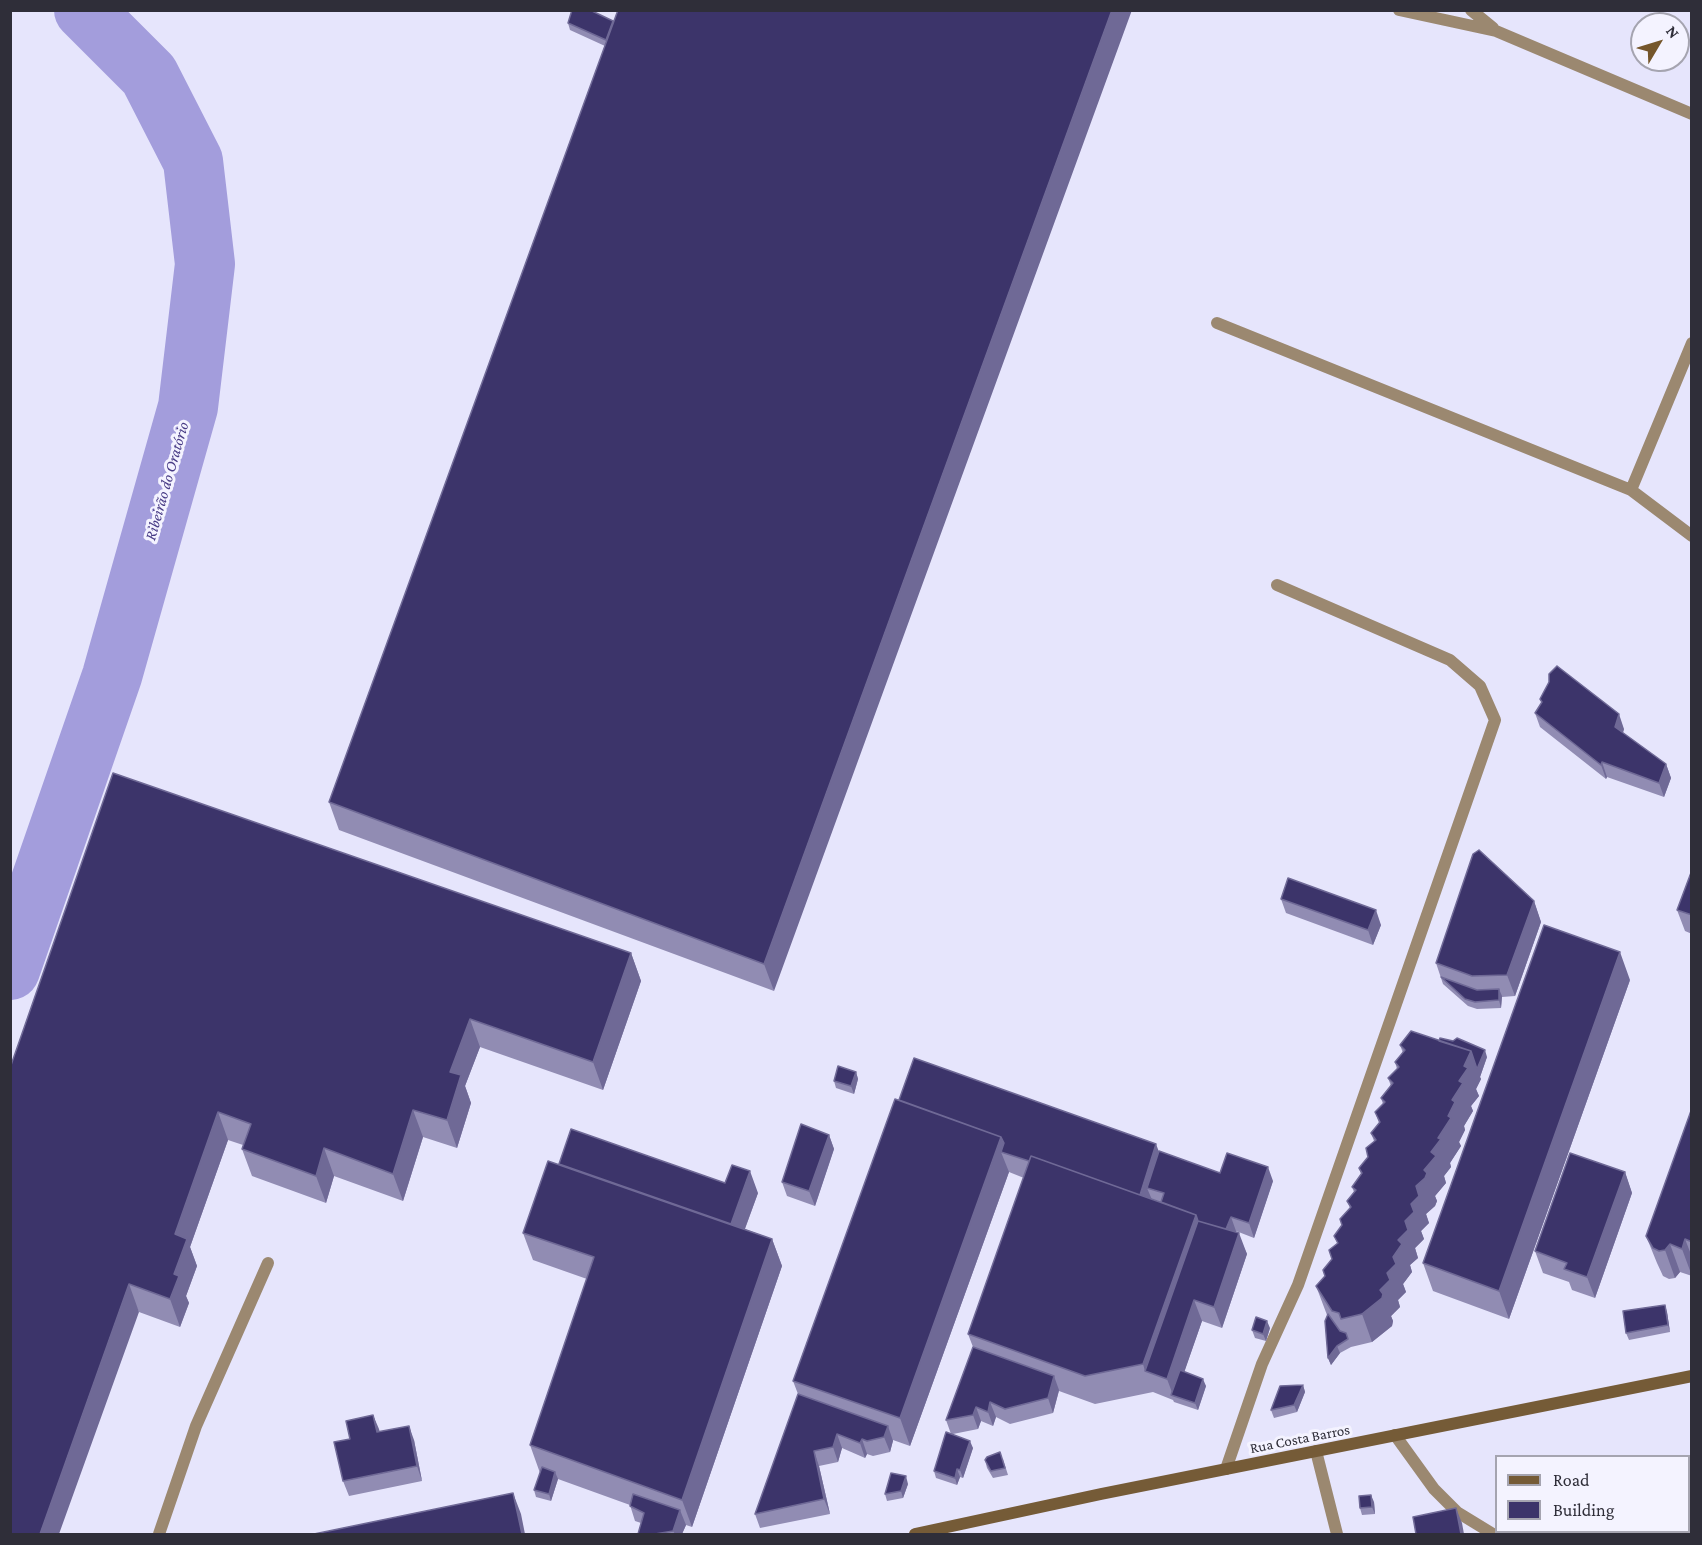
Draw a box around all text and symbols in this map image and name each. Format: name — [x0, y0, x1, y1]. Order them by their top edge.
north arrow — [1630, 12, 1690, 72]
text: N — [1663, 22, 1683, 41]
water label: Ribeirão do Oratório — [141, 420, 193, 542]
street label: Rua Costa Barros — [1249, 1420, 1351, 1458]
legend — [1495, 1455, 1690, 1533]
text: Road — [1553, 1470, 1590, 1490]
text: Building — [1553, 1500, 1614, 1520]

